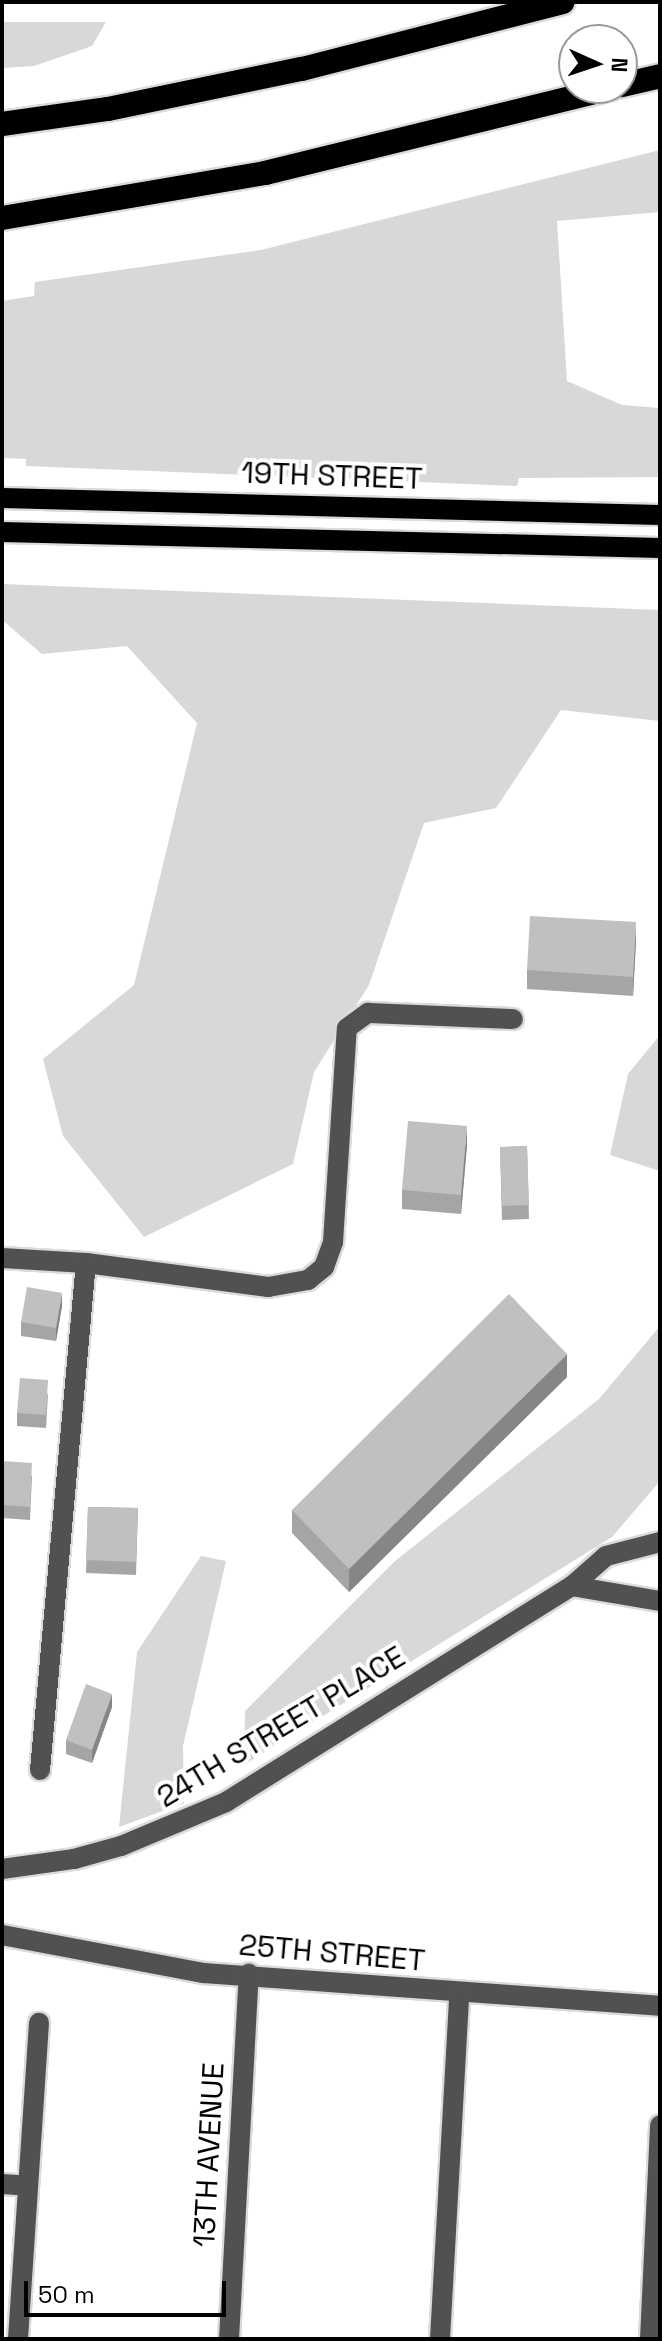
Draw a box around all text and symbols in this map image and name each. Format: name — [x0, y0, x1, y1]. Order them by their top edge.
north arrow — [558, 24, 638, 104]
text: N — [606, 57, 634, 73]
street label: 19TH STREET — [241, 455, 423, 497]
street label: 24TH STREET PLACE — [150, 1639, 412, 1815]
street label: 25TH STREET — [237, 1927, 427, 1979]
street label: 13TH AVENUE — [186, 2062, 232, 2248]
scale bar — [28, 2265, 230, 2315]
text: 50 m — [38, 2279, 95, 2310]

